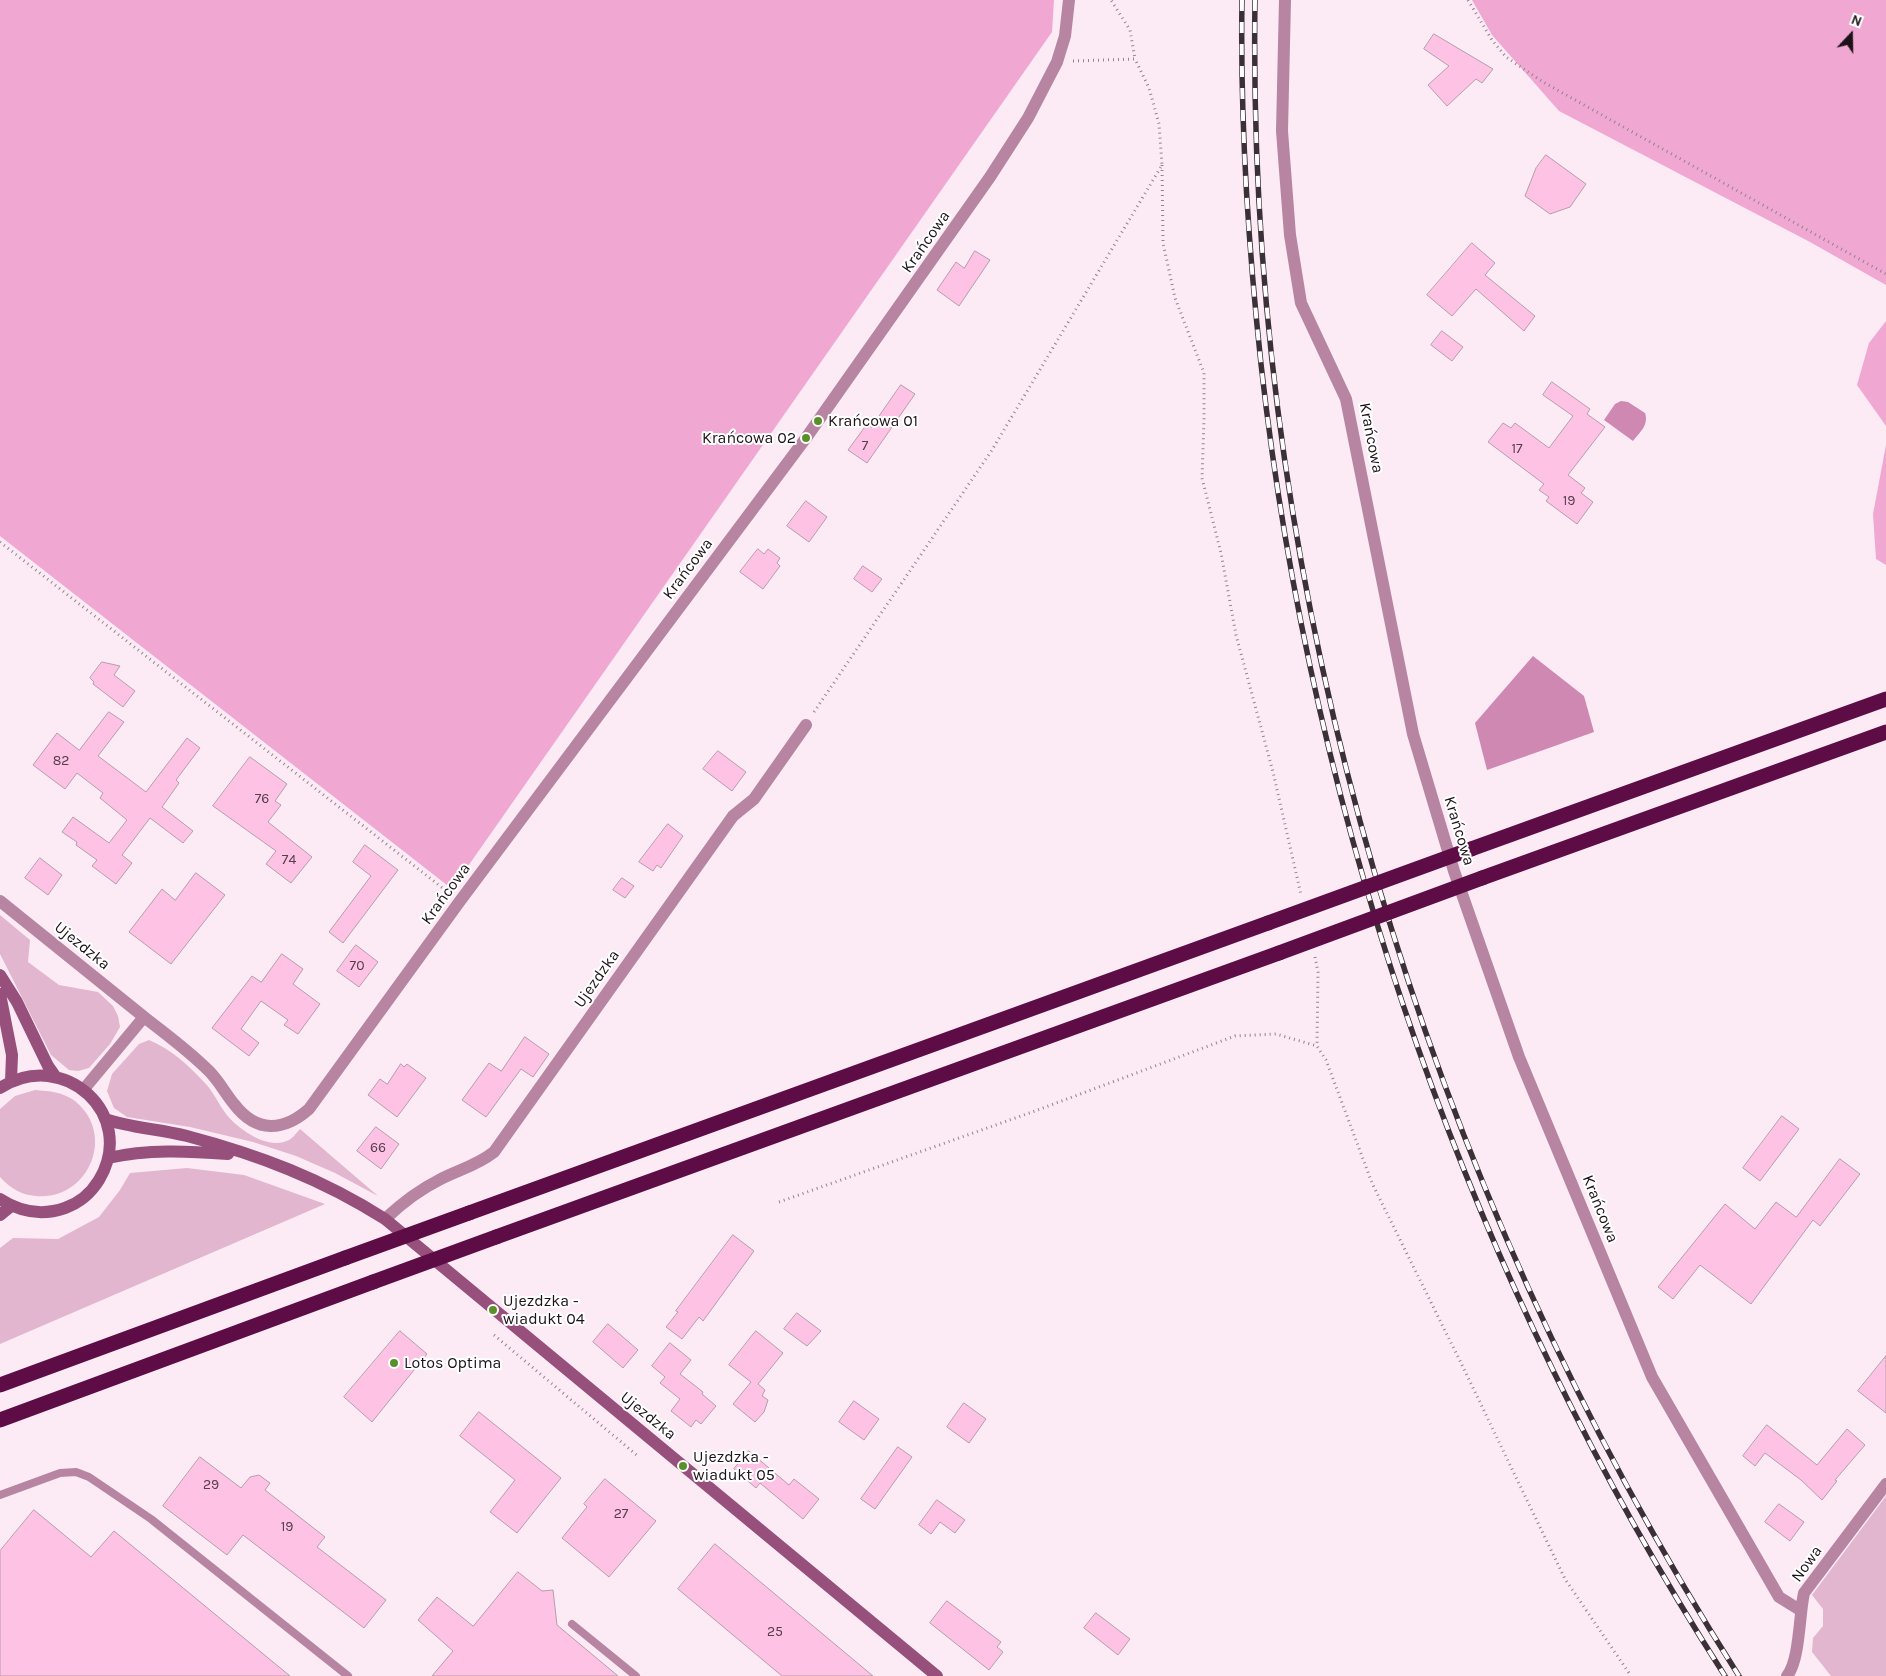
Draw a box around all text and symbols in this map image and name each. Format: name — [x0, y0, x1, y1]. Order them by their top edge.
north arrow — [1826, 10, 1876, 60]
text: N — [1849, 11, 1864, 30]
street label: Krańcowa — [898, 207, 954, 277]
street label: Krańcowa — [1355, 401, 1387, 475]
place label: Krańcowa 01 — [828, 411, 918, 431]
marker: Krańcowa 01 — [812, 415, 824, 427]
place label: Krańcowa 02 — [702, 428, 796, 448]
marker: Krańcowa 02 — [800, 432, 812, 444]
house number: 7 — [862, 438, 868, 454]
house number: 17 — [1511, 441, 1523, 457]
house number: 19 — [1563, 493, 1575, 509]
street label: Krańcowa — [659, 535, 717, 603]
house number: 82 — [53, 753, 69, 769]
house number: 76 — [255, 791, 269, 807]
street label: Krańcowa — [1439, 794, 1479, 868]
house number: 74 — [282, 852, 296, 868]
street label: Krańcowa — [417, 859, 475, 929]
street label: Ujezdzka — [50, 918, 114, 974]
street label: Ujezdzka — [570, 946, 624, 1012]
house number: 70 — [350, 958, 364, 974]
house number: 66 — [370, 1140, 386, 1156]
street label: Krańcowa — [1578, 1172, 1622, 1246]
place label: Ujezdzka - wiadukt 04 — [503, 1291, 585, 1329]
marker: Ujezdzka - wiadukt 04 — [487, 1304, 499, 1316]
place label: Lotos Optima — [404, 1353, 501, 1373]
marker: Lotos Optima — [388, 1357, 400, 1369]
street label: Ujezdzka — [616, 1388, 680, 1444]
place label: Ujezdzka - wiadukt 05 — [693, 1447, 775, 1485]
marker: Ujezdzka - wiadukt 05 — [677, 1460, 689, 1472]
house number: 29 — [203, 1477, 219, 1493]
house number: 27 — [614, 1506, 628, 1522]
house number: 19 — [281, 1519, 293, 1535]
street label: Nowa — [1787, 1542, 1827, 1586]
house number: 25 — [767, 1624, 783, 1640]

